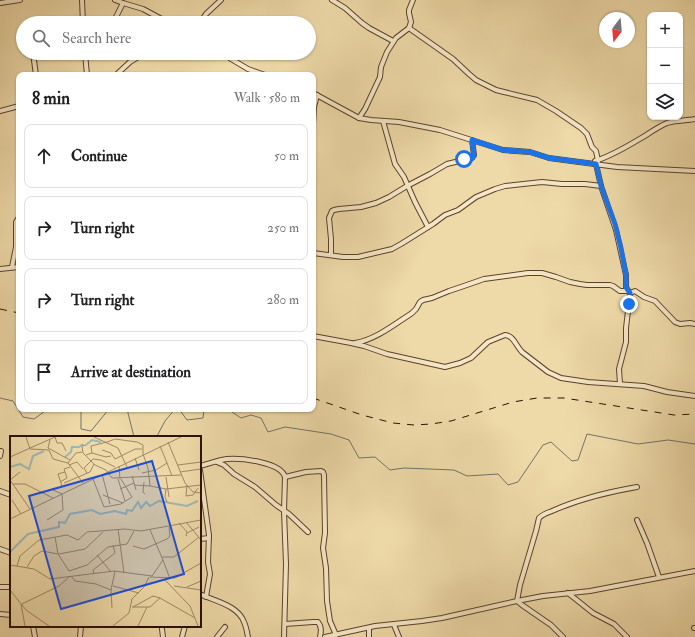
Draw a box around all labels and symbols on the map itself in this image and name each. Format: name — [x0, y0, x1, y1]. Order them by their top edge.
north arrow — [599, 12, 635, 48]
route start — [455, 150, 473, 168]
route end — [620, 295, 638, 313]
inset map — [10, 436, 201, 627]

